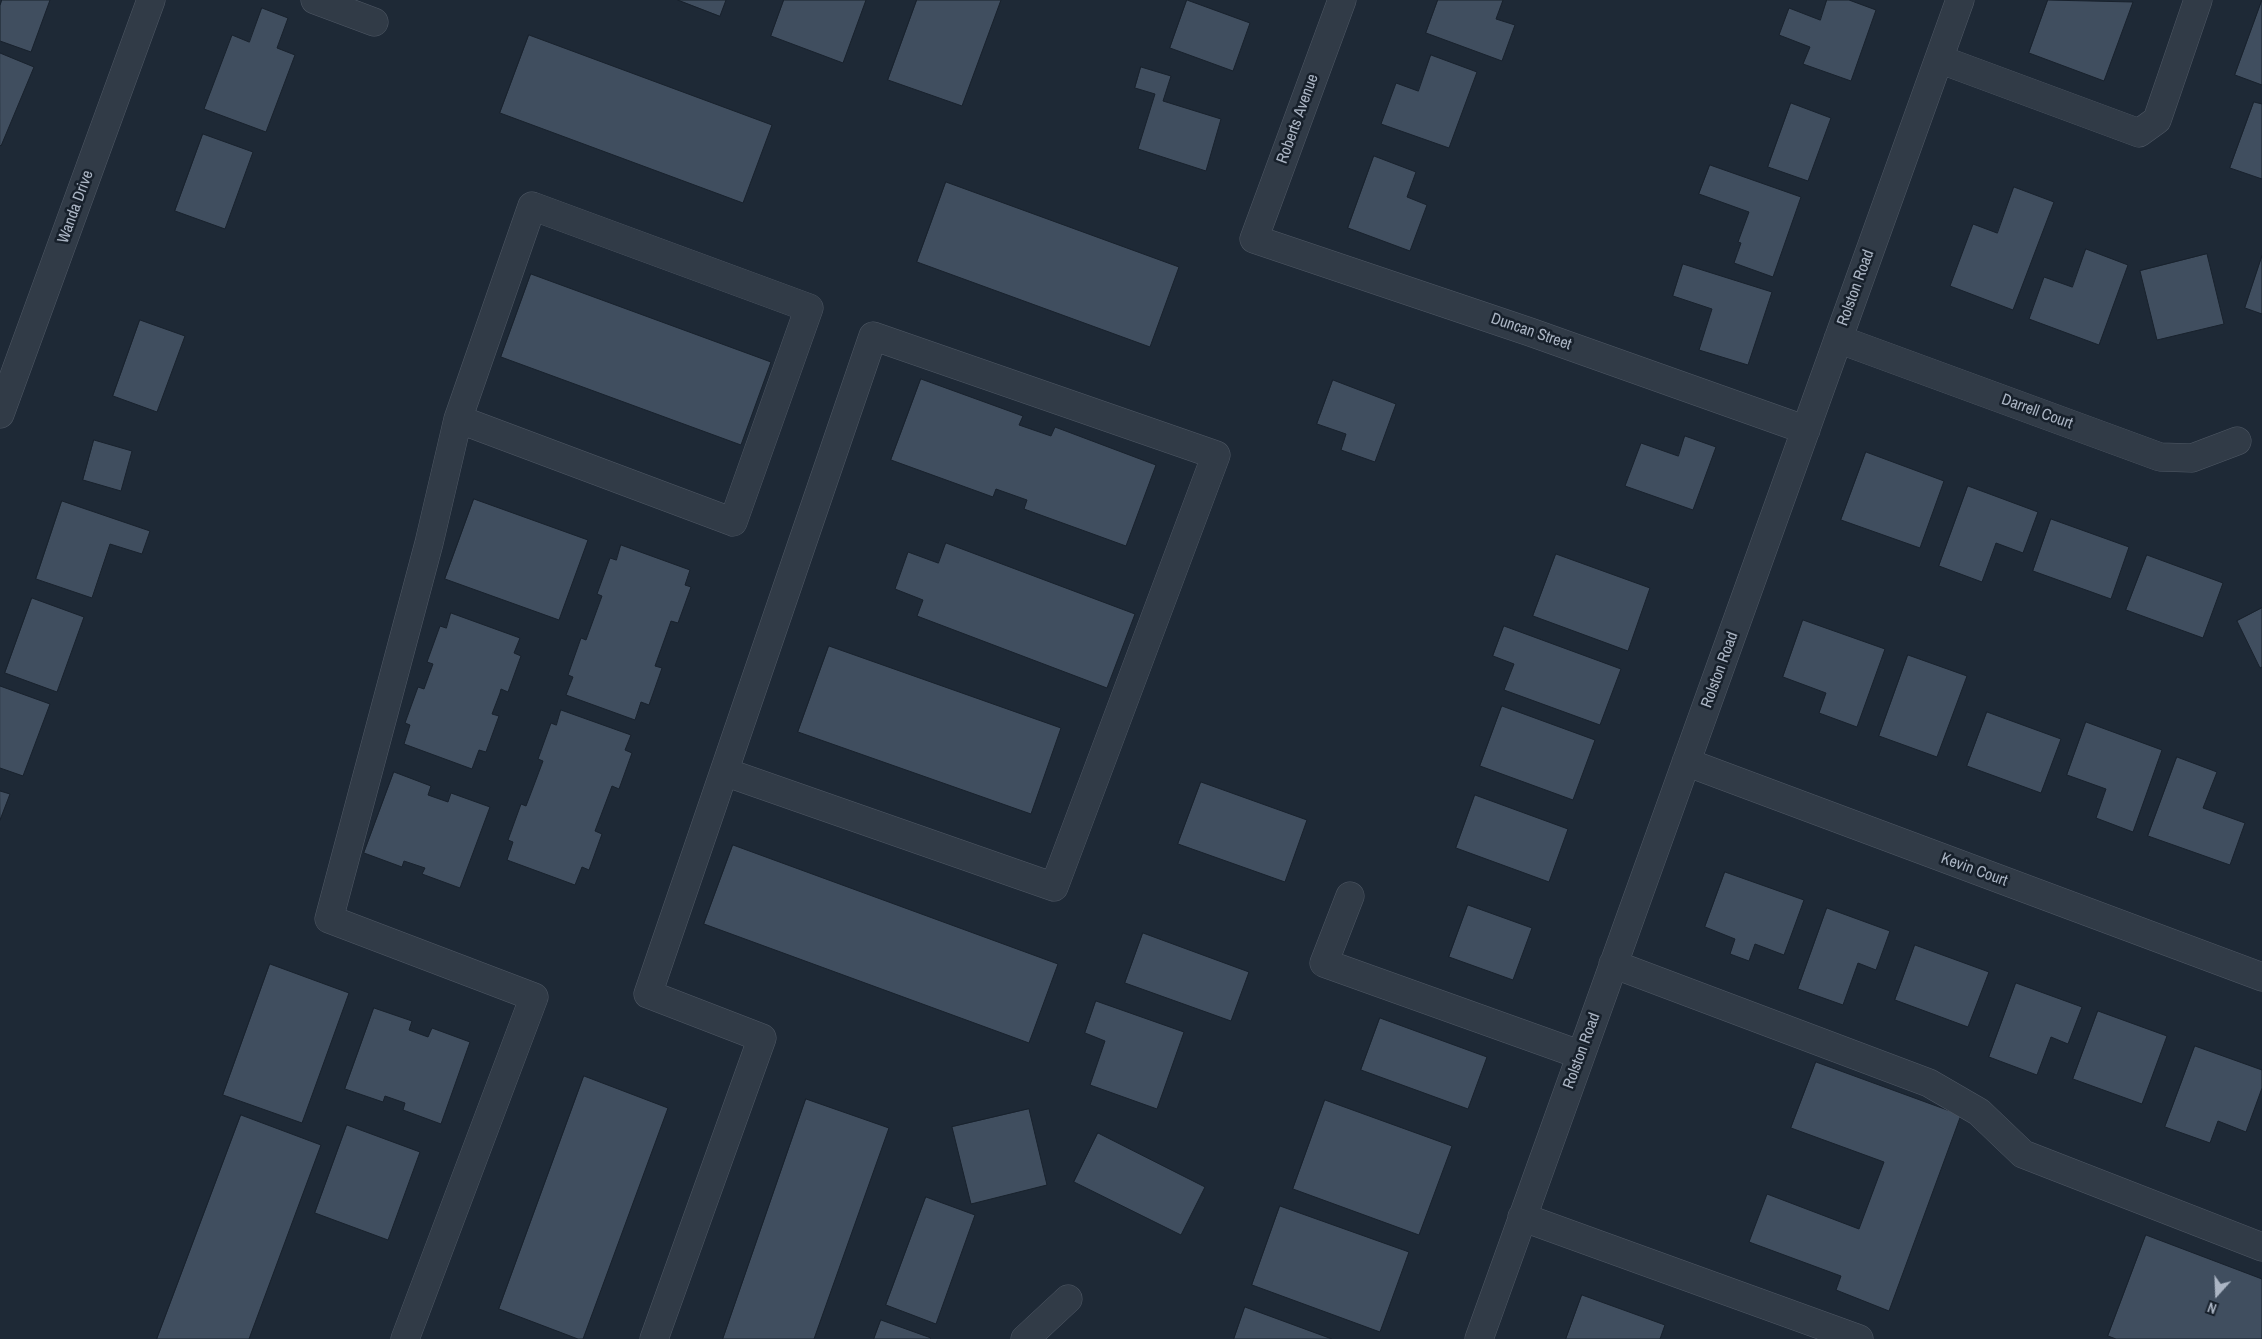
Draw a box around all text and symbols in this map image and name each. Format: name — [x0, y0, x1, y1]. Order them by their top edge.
street label: Roberts Avenue — [1273, 72, 1323, 166]
street label: Wanda Drive — [54, 168, 98, 246]
street label: Rolston Road — [1833, 247, 1879, 329]
street label: Duncan Street — [1488, 309, 1574, 355]
street label: Darrell Court — [1999, 390, 2075, 434]
street label: Rolston Road — [1697, 629, 1743, 711]
street label: Kevin Court — [1938, 849, 2010, 891]
street label: Rolston Road — [1559, 1010, 1605, 1092]
north arrow — [2192, 1269, 2242, 1319]
text: N — [2205, 1298, 2219, 1318]

